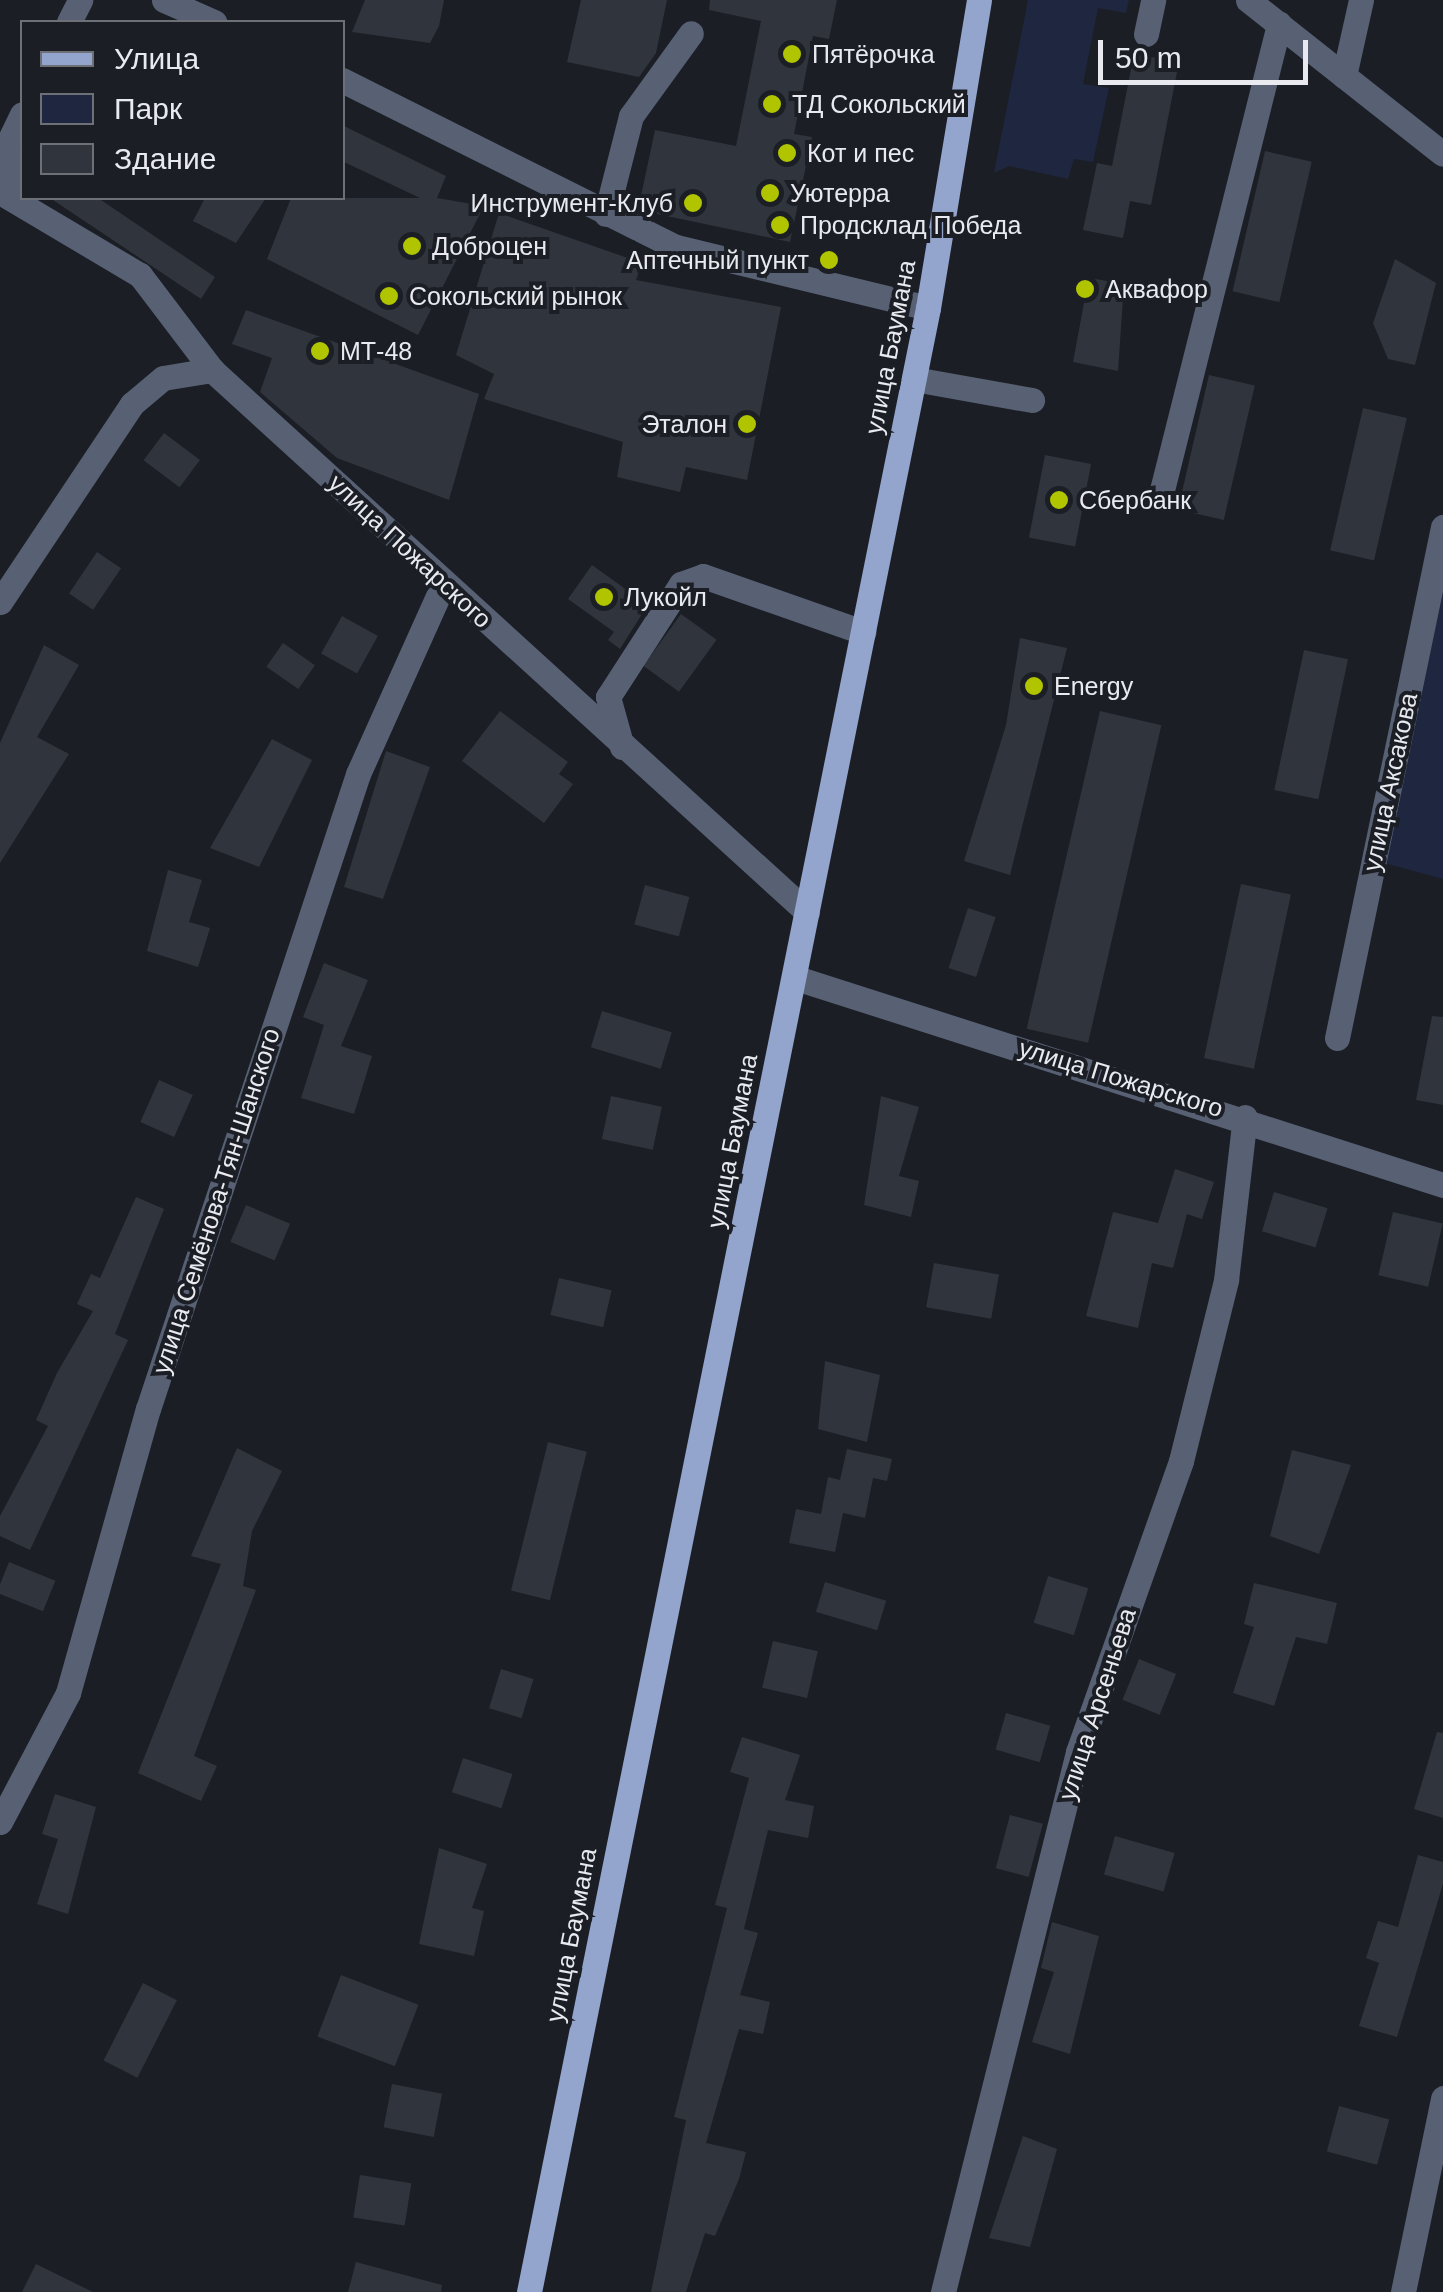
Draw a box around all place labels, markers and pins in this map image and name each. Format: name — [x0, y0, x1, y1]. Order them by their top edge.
place label: Пятёрочка — [812, 39, 935, 69]
marker: Пятёрочка — [781, 43, 803, 65]
place label: ТД Сокольский — [792, 89, 966, 119]
marker: ТД Сокольский — [761, 93, 783, 115]
place label: Кот и пес — [807, 138, 914, 168]
marker: Кот и пес — [776, 142, 798, 164]
place label: Уютерра — [790, 178, 890, 208]
marker: Уютерра — [759, 182, 781, 204]
place label: Инструмент-Клуб — [471, 188, 673, 218]
marker: Инструмент-Клуб — [682, 192, 704, 214]
place label: Продсклад Победа — [800, 210, 1021, 240]
marker: Продсклад Победа — [769, 214, 791, 236]
place label: Доброцен — [432, 231, 547, 261]
marker: Доброцен — [401, 235, 423, 257]
place label: Аптечный пункт — [626, 245, 809, 275]
marker: Аптечный пункт — [818, 249, 840, 271]
place label: Аквафор — [1105, 274, 1208, 304]
marker: Аквафор — [1074, 278, 1096, 300]
place label: Сокольский рынок — [409, 281, 622, 311]
marker: Сокольский рынок — [378, 285, 400, 307]
place label: МТ-48 — [340, 336, 412, 366]
marker: МТ-48 — [309, 340, 331, 362]
place label: Эталон — [641, 409, 727, 439]
marker: Эталон — [736, 413, 758, 435]
place label: Сбербанк — [1079, 485, 1191, 515]
marker: Сбербанк — [1048, 489, 1070, 511]
place label: Лукойл — [624, 582, 707, 612]
marker: Лукойл — [593, 586, 615, 608]
place label: Energy — [1054, 671, 1133, 701]
marker: Energy — [1023, 675, 1045, 697]

